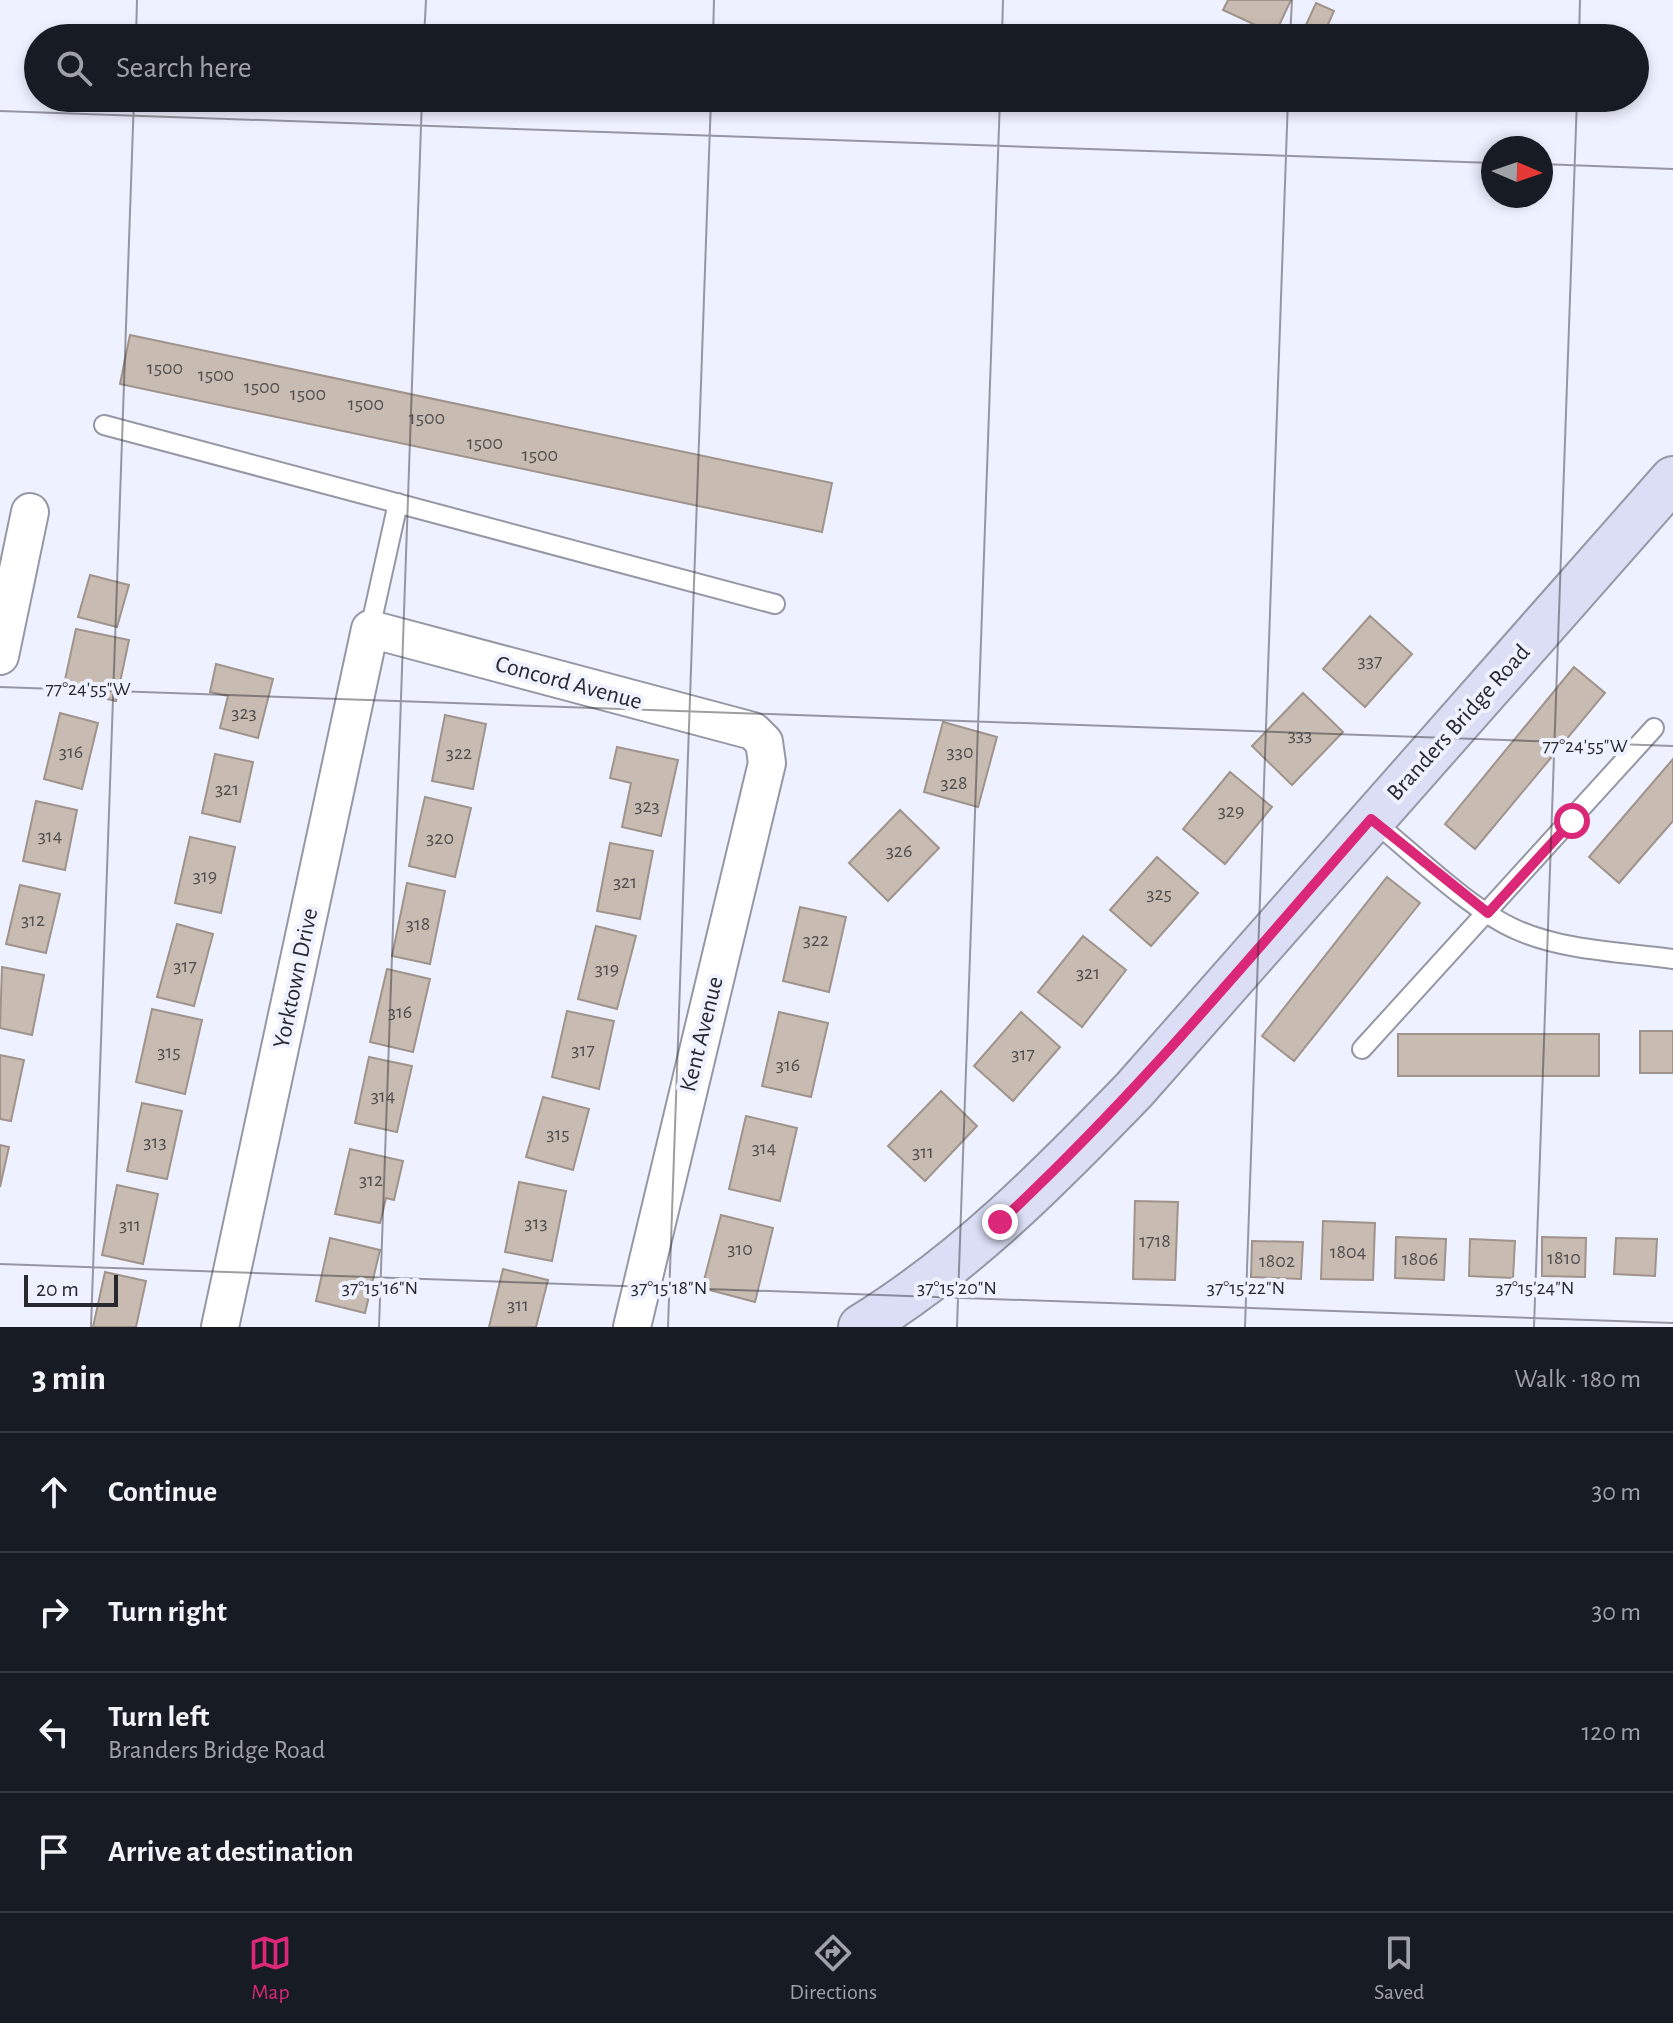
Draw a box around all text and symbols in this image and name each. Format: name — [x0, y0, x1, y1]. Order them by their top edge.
search box — [24, 24, 1649, 112]
icon: search — [52, 46, 96, 90]
text: Search here — [116, 53, 252, 83]
north arrow — [1481, 136, 1553, 208]
house number: 1500 — [147, 358, 183, 378]
house number: 1500 — [198, 365, 234, 385]
house number: 1500 — [244, 377, 280, 397]
house number: 1500 — [290, 384, 326, 404]
house number: 1500 — [348, 394, 384, 414]
house number: 1500 — [409, 408, 445, 428]
house number: 1500 — [467, 433, 503, 453]
house number: 1500 — [522, 445, 558, 465]
street label: Branders Bridge Road — [1383, 640, 1535, 805]
house number: 337 — [1358, 651, 1382, 671]
street label: Concord Avenue — [493, 652, 645, 714]
text: 77°24'55"W — [45, 679, 131, 699]
house number: 323 — [231, 703, 257, 723]
house number: 333 — [1288, 725, 1312, 745]
text: 77°24'55"W — [1542, 736, 1628, 756]
house number: 316 — [59, 742, 83, 762]
house number: 330 — [946, 742, 974, 762]
house number: 322 — [446, 743, 472, 763]
house number: 328 — [941, 773, 967, 793]
house number: 321 — [215, 779, 239, 799]
house number: 323 — [634, 796, 660, 816]
house number: 329 — [1218, 801, 1244, 821]
route start — [1554, 803, 1590, 839]
house number: 314 — [38, 826, 62, 846]
house number: 320 — [426, 828, 454, 848]
house number: 326 — [886, 841, 912, 861]
house number: 319 — [193, 866, 217, 886]
house number: 321 — [613, 872, 637, 892]
house number: 325 — [1146, 884, 1172, 904]
street label: Yorktown Drive — [269, 906, 323, 1050]
house number: 312 — [21, 910, 45, 930]
house number: 318 — [406, 914, 430, 934]
house number: 322 — [803, 930, 829, 950]
house number: 317 — [173, 956, 197, 976]
house number: 319 — [595, 959, 619, 979]
house number: 321 — [1076, 963, 1100, 983]
street label: Kent Avenue — [676, 974, 728, 1094]
house number: 316 — [388, 1002, 412, 1022]
house number: 317 — [571, 1040, 595, 1060]
house number: 315 — [157, 1042, 181, 1062]
house number: 317 — [1011, 1044, 1035, 1064]
house number: 316 — [776, 1055, 800, 1075]
house number: 314 — [371, 1086, 395, 1106]
house number: 315 — [546, 1124, 570, 1144]
house number: 313 — [143, 1132, 167, 1152]
house number: 314 — [752, 1138, 776, 1158]
house number: 311 — [912, 1142, 934, 1162]
house number: 312 — [359, 1170, 383, 1190]
route end — [982, 1204, 1018, 1240]
house number: 313 — [524, 1213, 548, 1233]
house number: 311 — [119, 1215, 141, 1235]
house number: 1718 — [1139, 1231, 1171, 1251]
house number: 310 — [727, 1239, 753, 1259]
house number: 1804 — [1330, 1242, 1366, 1262]
house number: 1810 — [1547, 1248, 1581, 1268]
house number: 1806 — [1402, 1249, 1438, 1269]
house number: 1802 — [1259, 1251, 1295, 1271]
scale bar — [24, 1271, 118, 1307]
text: 20 m — [36, 1278, 79, 1300]
text: 37°15'16"N — [342, 1278, 418, 1298]
text: 37°15'18"N — [631, 1278, 707, 1298]
text: 37°15'20"N — [917, 1278, 997, 1298]
text: 37°15'22"N — [1207, 1278, 1285, 1298]
text: 37°15'24"N — [1496, 1278, 1574, 1298]
house number: 311 — [507, 1295, 529, 1315]
text: 3 min — [32, 1362, 106, 1396]
text: Walk · 180 m — [1514, 1366, 1641, 1392]
icon: ahead — [32, 1470, 76, 1514]
text: Continue — [108, 1477, 217, 1507]
text: 30 m — [1591, 1479, 1641, 1505]
icon: right — [32, 1590, 76, 1634]
text: Turn right — [108, 1597, 227, 1627]
text: 30 m — [1591, 1599, 1641, 1625]
text: Turn left — [108, 1702, 209, 1732]
icon: left — [32, 1710, 76, 1754]
text: 120 m — [1581, 1719, 1641, 1745]
text: Branders Bridge Road — [108, 1737, 325, 1763]
icon: arrive — [32, 1830, 76, 1874]
text: Arrive at destination — [108, 1837, 354, 1867]
tab: Map — [248, 1931, 292, 2005]
tab: Directions — [789, 1931, 877, 2005]
tab: Saved — [1374, 1931, 1424, 2005]

